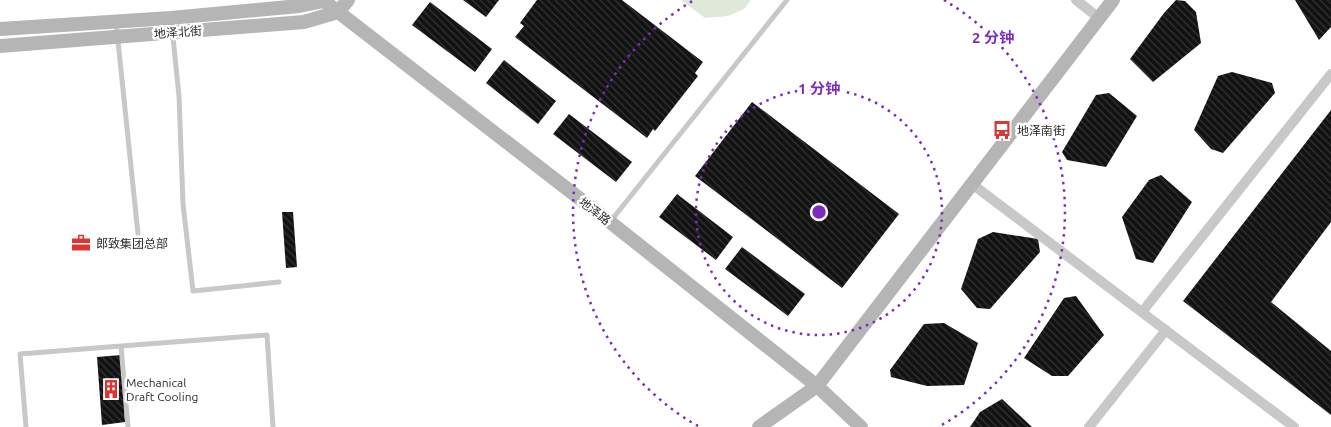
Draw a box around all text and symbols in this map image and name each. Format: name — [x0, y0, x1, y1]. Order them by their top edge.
street label: 地泽北街 — [154, 24, 202, 40]
text: 2 分钟 — [972, 29, 1014, 46]
text: 1 分钟 — [798, 80, 840, 97]
bus stop icon: 地泽南街 — [991, 119, 1013, 141]
place label: 地泽南街 — [1017, 124, 1065, 137]
street label: 地泽路 — [577, 195, 613, 227]
centre of rings — [810, 203, 828, 221]
office icon: 郎致集团总部 — [70, 232, 92, 254]
place label: 郎致集团总部 — [96, 237, 168, 250]
place label: Mechanical Draft Cooling — [126, 376, 198, 403]
building icon: Mechanical Draft Cooling — [100, 378, 122, 400]

